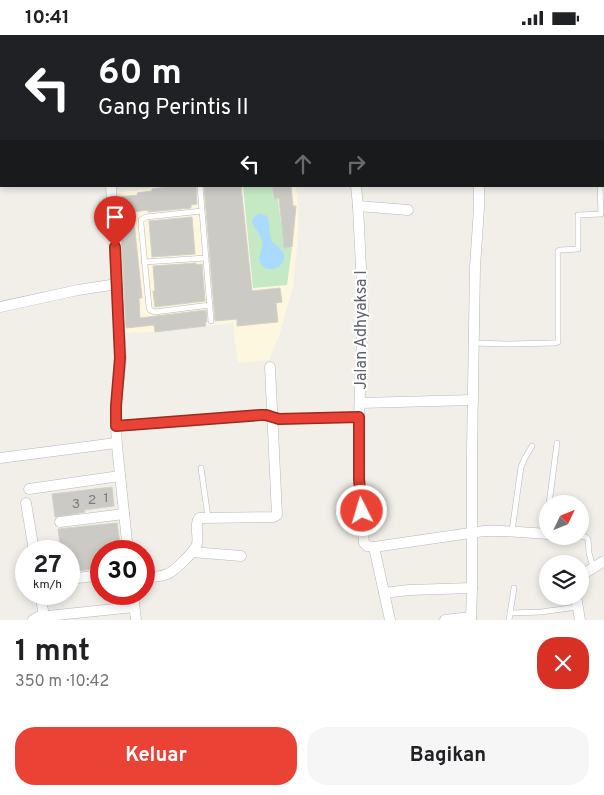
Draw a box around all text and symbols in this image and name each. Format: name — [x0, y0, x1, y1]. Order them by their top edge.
text: 10:41 — [25, 6, 70, 30]
text: 60 m — [98, 52, 182, 96]
icon: left — [15, 55, 80, 120]
text: Gang Perintis II — [98, 95, 249, 122]
icon: left — [236, 150, 264, 178]
icon: ahead — [289, 150, 317, 178]
icon: right — [342, 150, 370, 178]
pin — [94, 196, 136, 247]
icon: arrive — [101, 203, 129, 231]
street label: Jalan Adhyaksa I — [352, 270, 372, 390]
position arrow — [335, 484, 387, 536]
house number: 1 — [103, 490, 109, 507]
house number: 2 — [88, 492, 96, 509]
north arrow — [539, 495, 589, 545]
map controls — [539, 495, 589, 605]
house number: 3 — [72, 496, 80, 513]
speed limit sign: 30 — [90, 540, 155, 605]
text: 27 — [33, 550, 62, 582]
button: layers — [539, 555, 589, 605]
text: km/h — [33, 577, 62, 593]
text: 1 mnt — [15, 634, 90, 671]
button: close — [537, 637, 589, 689]
text: 350 m · 10:42 — [15, 672, 109, 692]
button: Keluar — [15, 727, 297, 785]
button: Bagikan — [307, 727, 589, 785]

